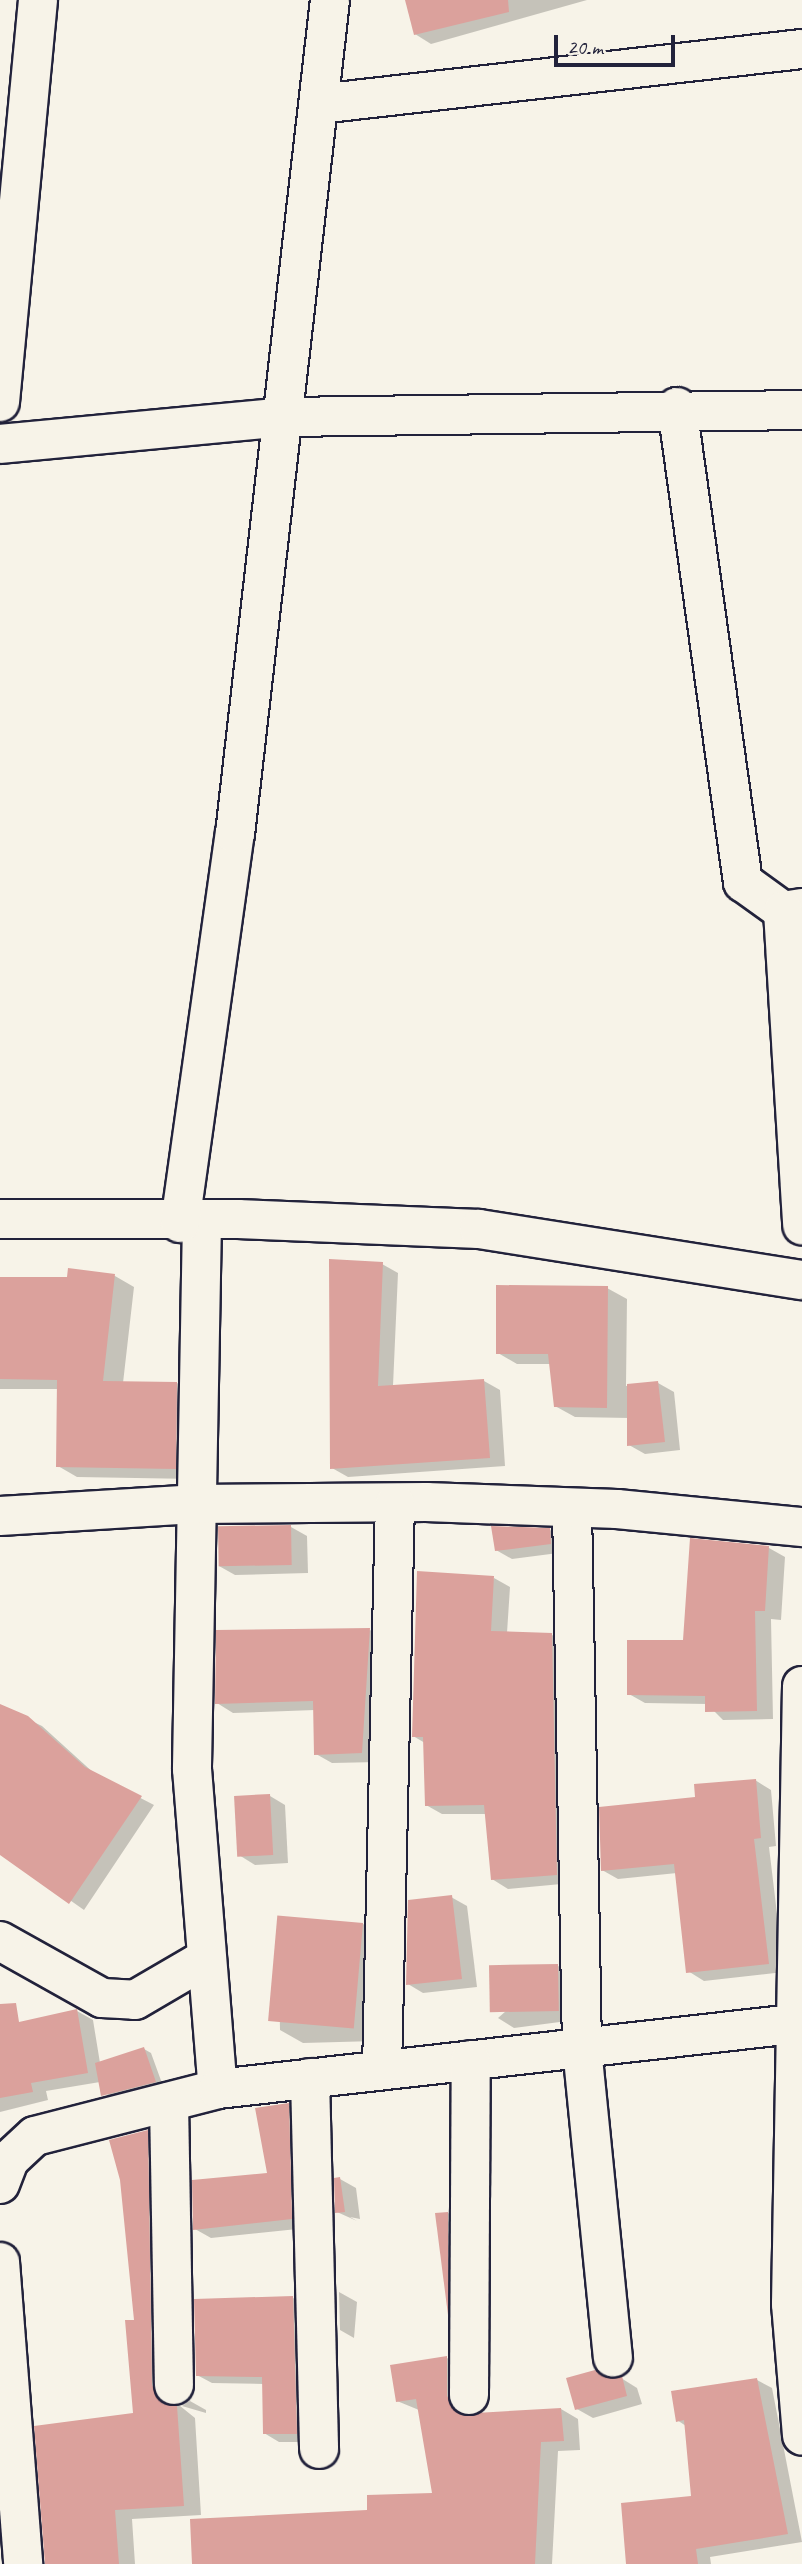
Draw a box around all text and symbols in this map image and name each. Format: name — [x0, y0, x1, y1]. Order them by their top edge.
scale bar — [557, 21, 678, 65]
text: 20 m — [567, 34, 603, 60]

